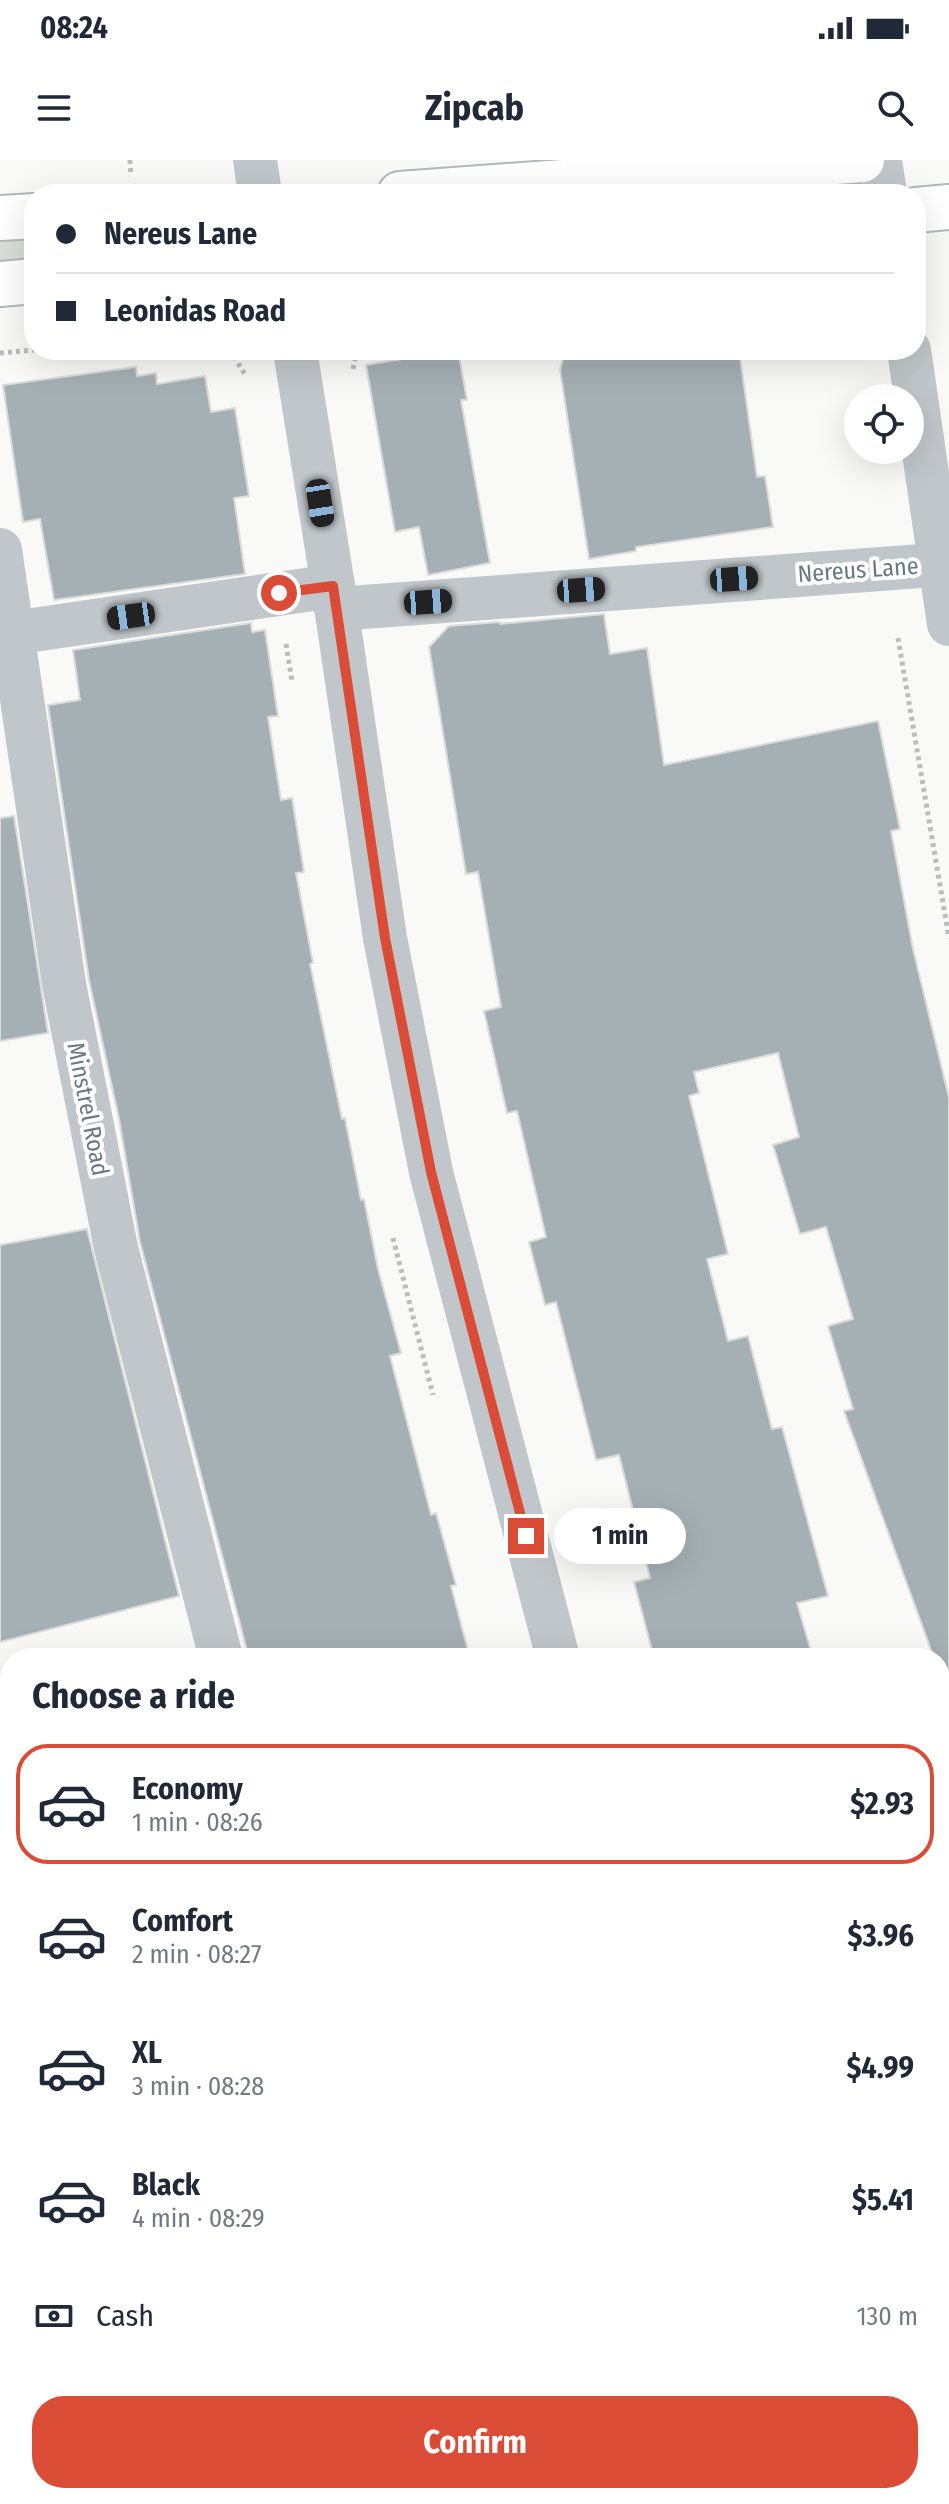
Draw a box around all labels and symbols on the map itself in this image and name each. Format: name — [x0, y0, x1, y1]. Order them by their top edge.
car — [304, 477, 336, 529]
street label: Nereus Lane — [797, 552, 919, 588]
car — [709, 565, 759, 593]
route start — [261, 575, 297, 611]
car — [556, 576, 606, 604]
car — [403, 588, 453, 616]
car — [106, 601, 156, 631]
street label: Minstrel Road — [61, 1040, 115, 1178]
callout: 1 min — [554, 1508, 686, 1564]
route end — [508, 1518, 544, 1554]

